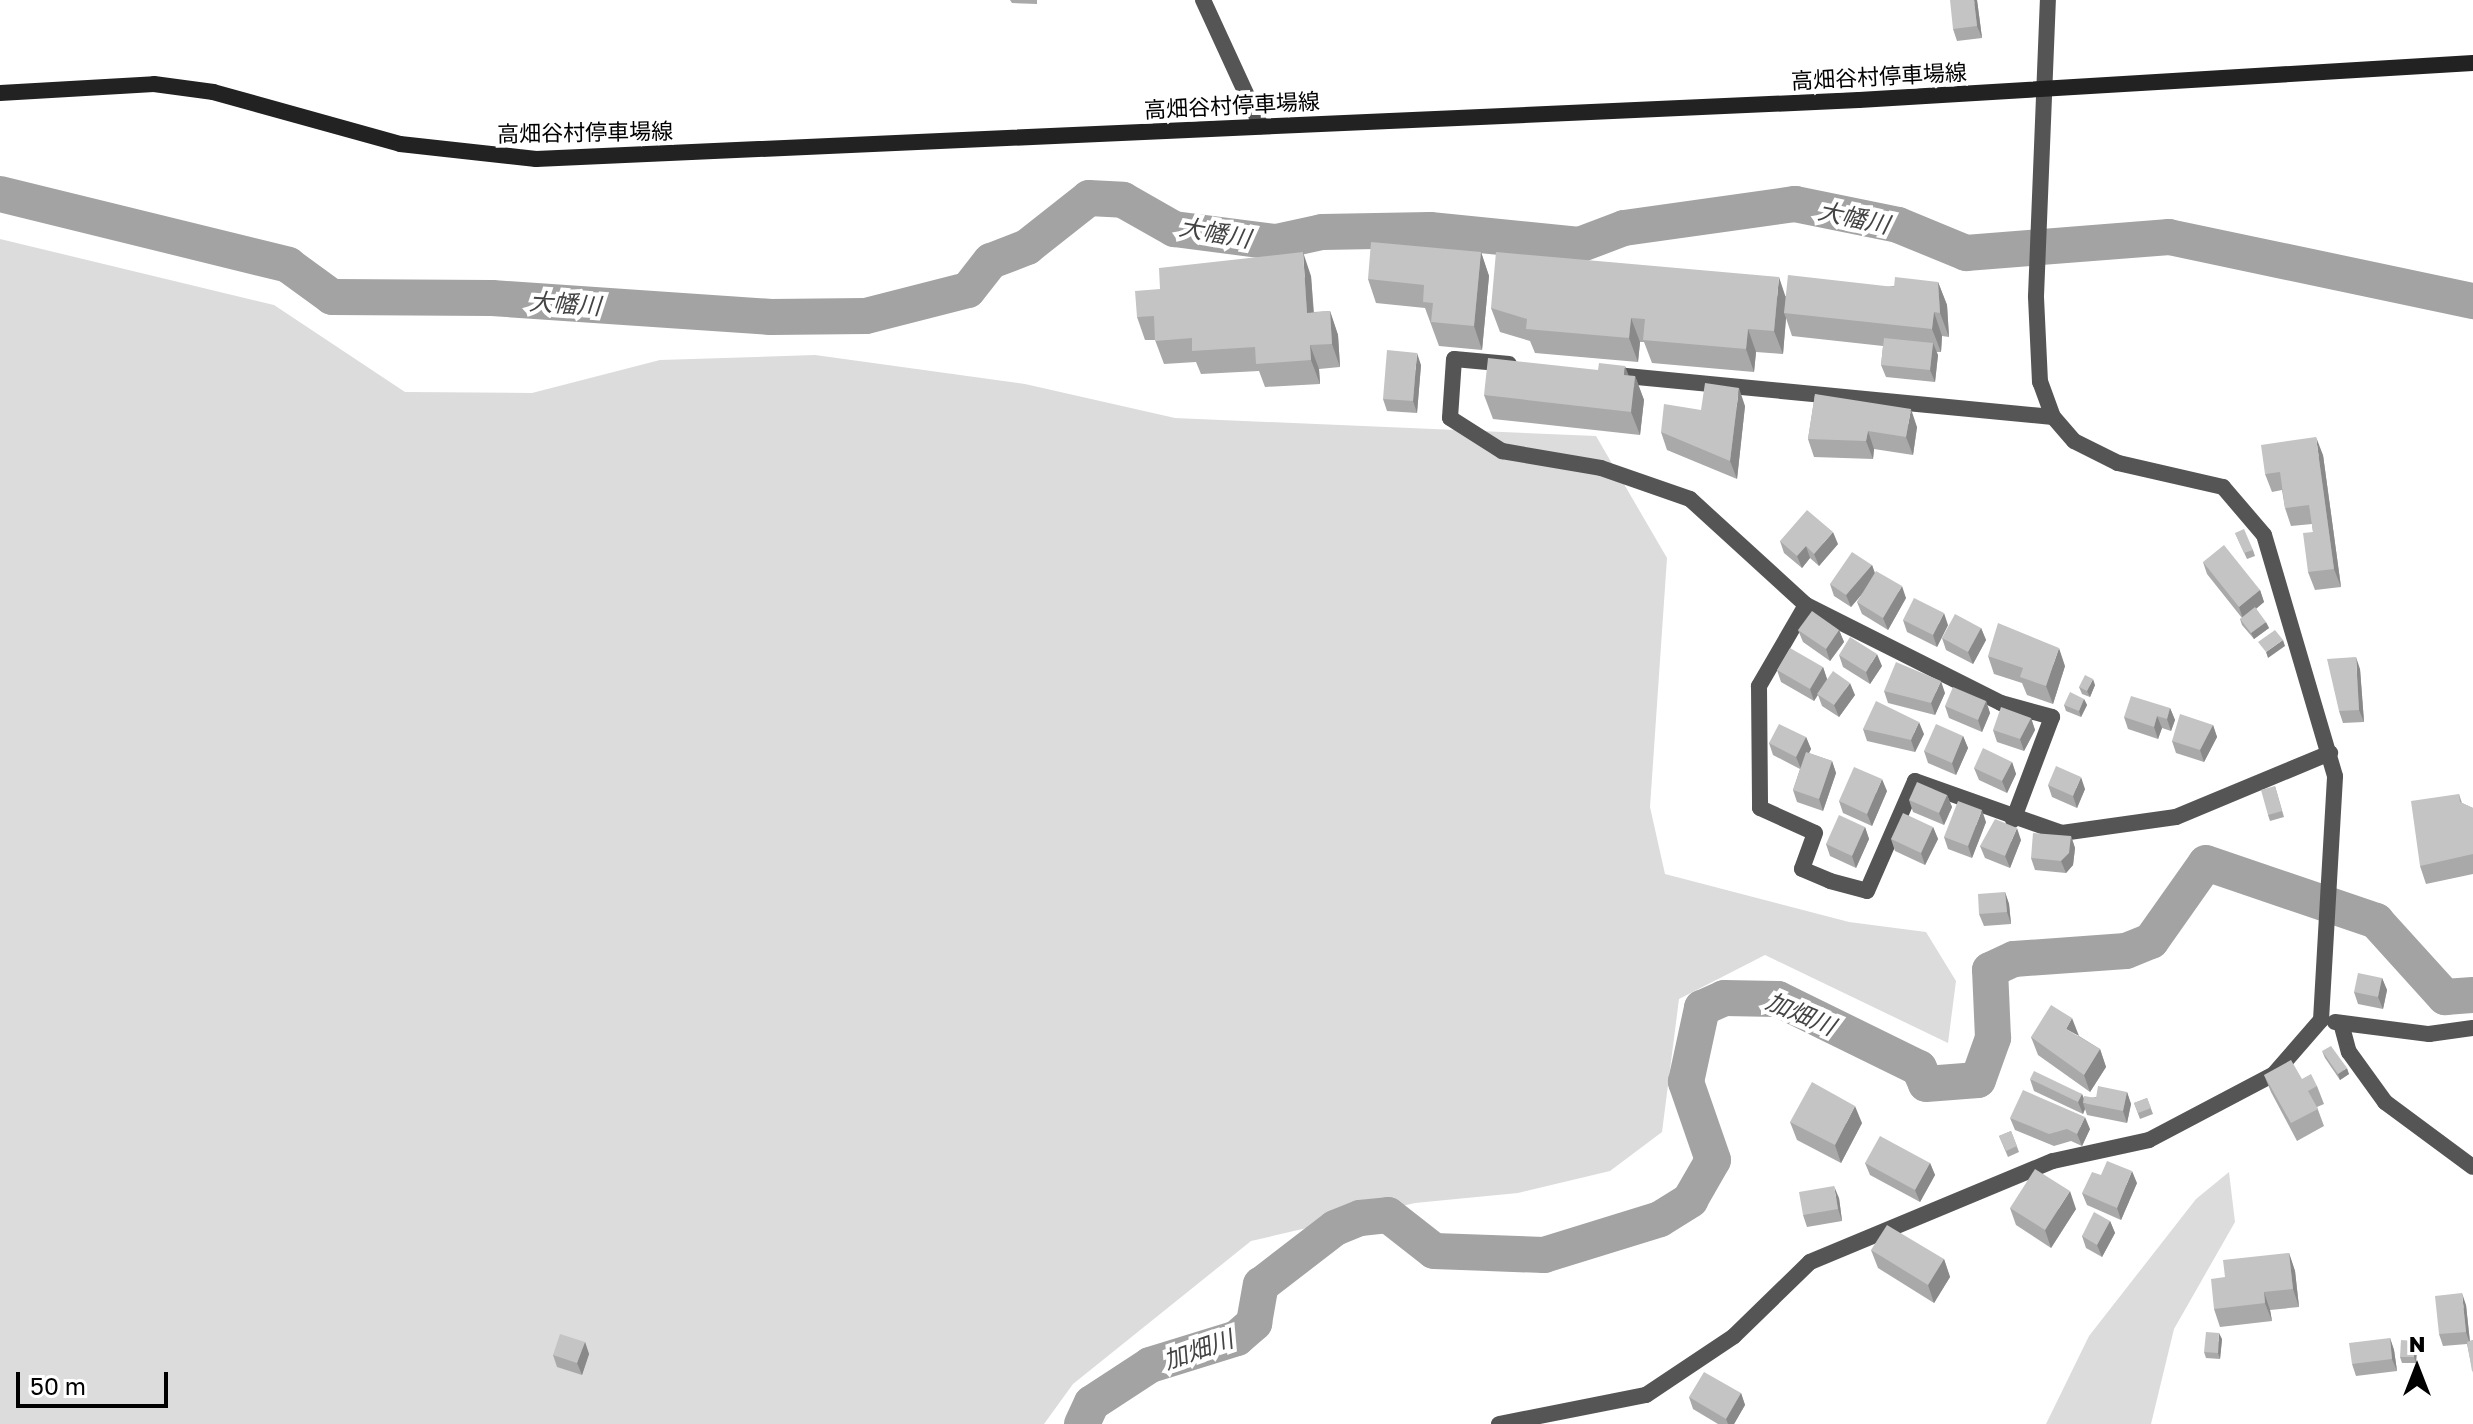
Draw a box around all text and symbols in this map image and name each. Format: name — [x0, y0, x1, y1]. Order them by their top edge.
street label: 高畑谷村停車場線 — [1790, 58, 1968, 94]
street label: 高畑谷村停車場線 — [1143, 87, 1321, 123]
street label: 高畑谷村停車場線 — [497, 117, 673, 147]
water label: 大幡川 — [1816, 195, 1892, 239]
water label: 大幡川 — [1177, 212, 1253, 252]
water label: 大幡川 — [528, 286, 602, 320]
water label: 加畑川 — [1762, 986, 1840, 1040]
water label: 加畑川 — [1159, 1324, 1237, 1374]
north arrow — [2377, 1328, 2457, 1408]
text: N — [2409, 1330, 2425, 1357]
scale bar — [20, 1356, 172, 1406]
text: 50 m — [30, 1371, 86, 1400]

